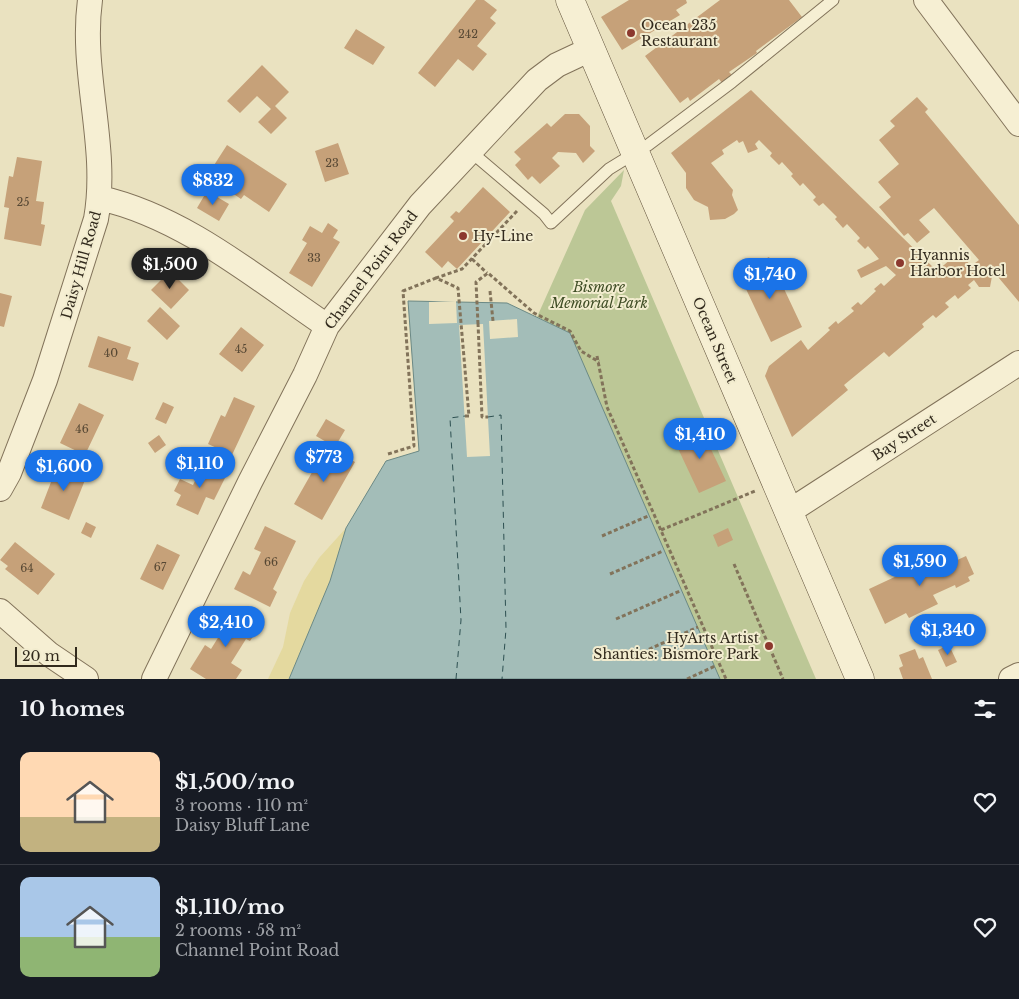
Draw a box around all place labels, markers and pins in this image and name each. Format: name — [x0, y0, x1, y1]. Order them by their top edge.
place label: Ocean 235 Restaurant — [641, 16, 719, 50]
marker: Ocean 235 Restaurant — [625, 27, 637, 39]
pin: $832 — [183, 164, 243, 206]
place label: Hy-Line — [473, 227, 533, 245]
marker: Hy-Line — [457, 230, 469, 242]
place label: Hyannis Harbor Hotel — [910, 246, 1006, 280]
pin: $1,500 — [129, 248, 211, 290]
marker: Hyannis Harbor Hotel — [894, 257, 906, 269]
pin: $1,740 — [729, 258, 811, 300]
pin: $1,410 — [659, 418, 741, 460]
pin: $773 — [294, 440, 354, 483]
pin: $1,110 — [159, 446, 241, 489]
pin: $1,600 — [23, 450, 105, 492]
pin: $1,590 — [879, 544, 961, 587]
pin: $2,410 — [185, 606, 267, 648]
pin: $1,340 — [907, 614, 989, 656]
place label: HyArts Artist Shanties: Bismore Park — [593, 629, 760, 663]
marker: HyArts Artist Shanties: Bismore Park — [763, 640, 775, 652]

